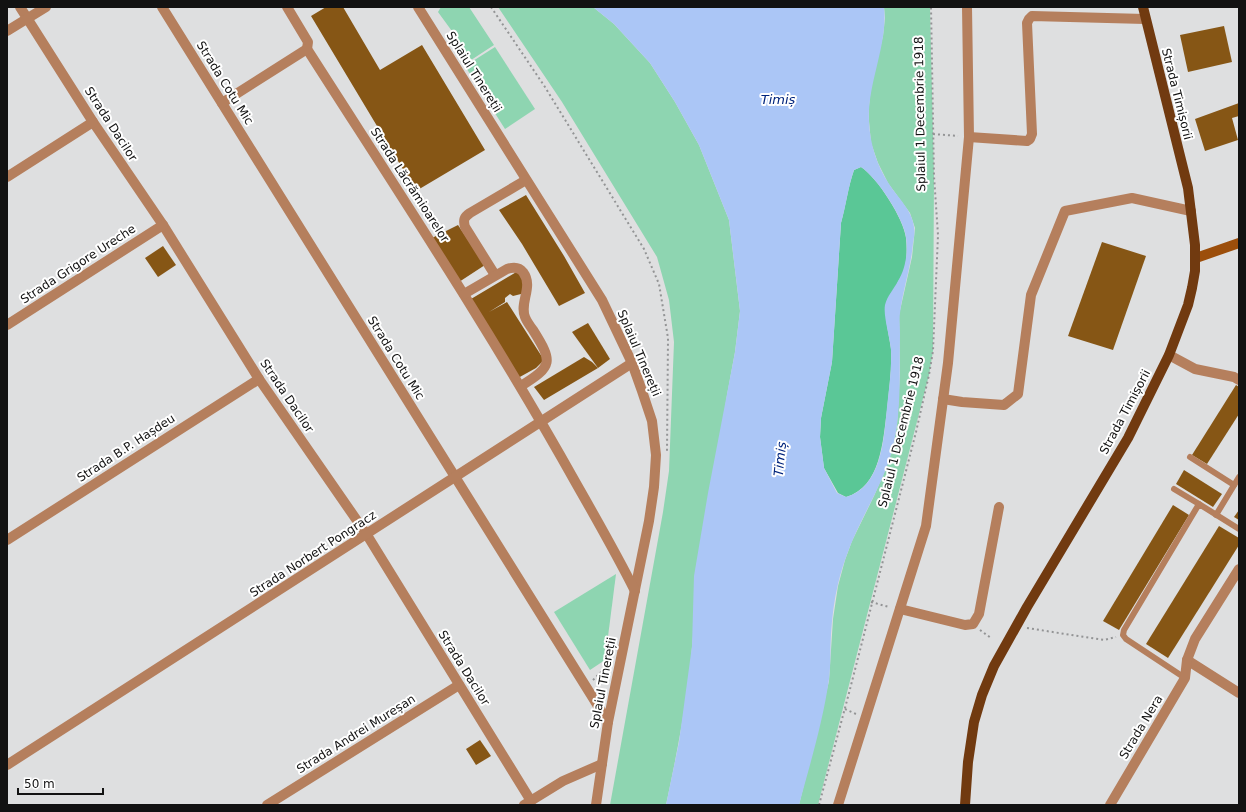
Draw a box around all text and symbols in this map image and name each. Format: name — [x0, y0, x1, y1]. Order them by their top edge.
street label: Splaiul Tinereții — [443, 29, 505, 115]
street label: Splaiul 1 Decembrie 1918 — [912, 36, 928, 192]
street label: Strada Cotu Mic — [194, 39, 256, 127]
street label: Strada Timișorii — [1159, 47, 1195, 141]
street label: Strada Dacilor — [82, 84, 140, 164]
water label: Timiș — [761, 92, 796, 107]
street label: Strada Lăcrămioarelor — [368, 125, 452, 245]
street label: Strada Grigore Ureche — [18, 222, 138, 306]
street label: Splaiul Tinereții — [614, 308, 664, 398]
street label: Strada Cotu Mic — [365, 314, 427, 402]
street label: Splaiul 1 Decembrie 1918 — [875, 355, 927, 509]
street label: Strada Dacilor — [257, 357, 317, 435]
street label: Strada Timișorii — [1097, 367, 1153, 457]
street label: Strada B.P. Hașdeu — [75, 411, 177, 485]
water label: Timiș — [771, 441, 789, 477]
street label: Strada Norbert Pongracz — [247, 508, 379, 600]
street label: Strada Dacilor — [435, 628, 493, 708]
street label: Splaiul Tinereții — [587, 636, 619, 730]
street label: Strada Andrei Mureșan — [294, 692, 418, 776]
street label: Strada Nera — [1116, 693, 1166, 761]
scale bar — [18, 770, 103, 796]
text: 50 m — [24, 777, 55, 791]

